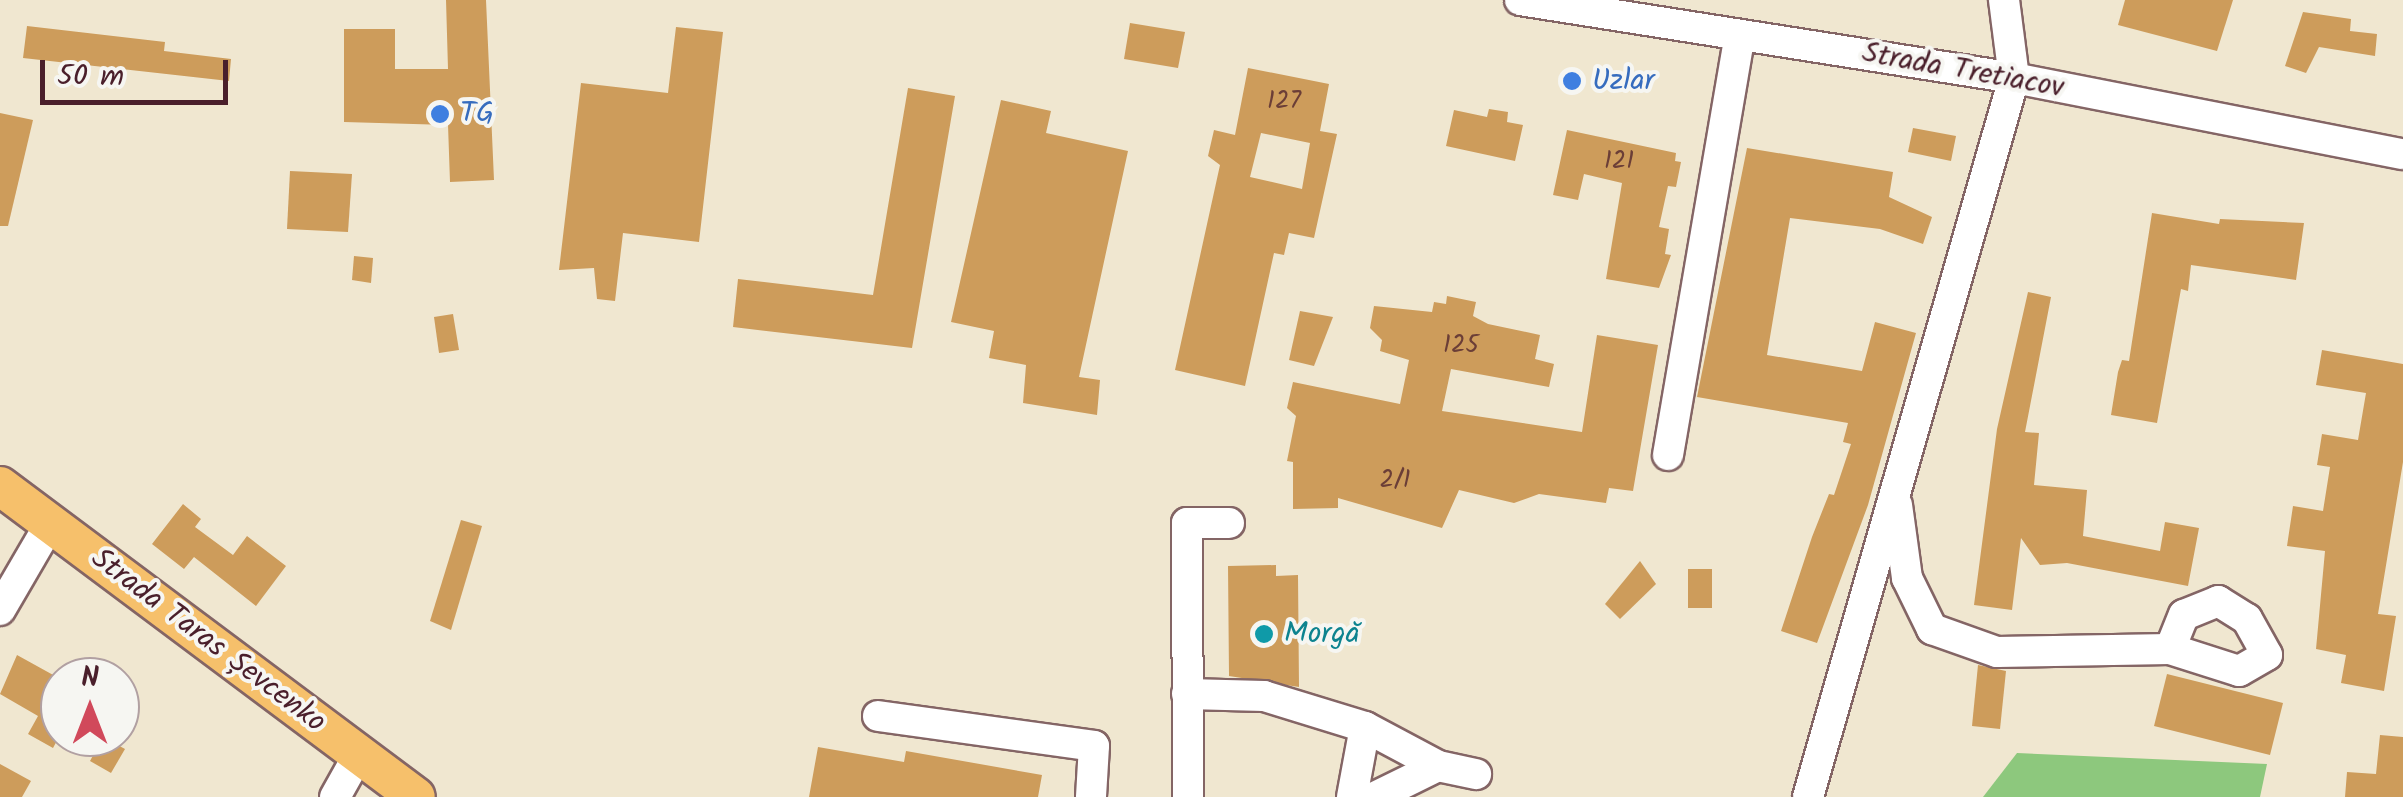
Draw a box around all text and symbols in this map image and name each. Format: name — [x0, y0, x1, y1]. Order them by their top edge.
street label: Strada Tretiacov — [1859, 36, 2067, 106]
scale bar — [45, 40, 232, 102]
text: 50 m — [57, 53, 124, 101]
place label: Uzlar — [1592, 63, 1654, 99]
marker: Uzlar — [1561, 70, 1583, 92]
house number: 127 — [1267, 86, 1301, 116]
place label: TG — [460, 96, 494, 132]
marker: TG — [429, 103, 451, 125]
house number: 121 — [1604, 146, 1634, 176]
house number: 125 — [1443, 330, 1479, 360]
house number: 2/1 — [1379, 465, 1411, 495]
street label: Strada Taras Șevcenko — [84, 541, 332, 741]
place label: Morgă — [1284, 616, 1360, 652]
marker: Morgă — [1253, 623, 1275, 645]
text: N — [81, 656, 99, 701]
north arrow — [40, 657, 140, 757]

